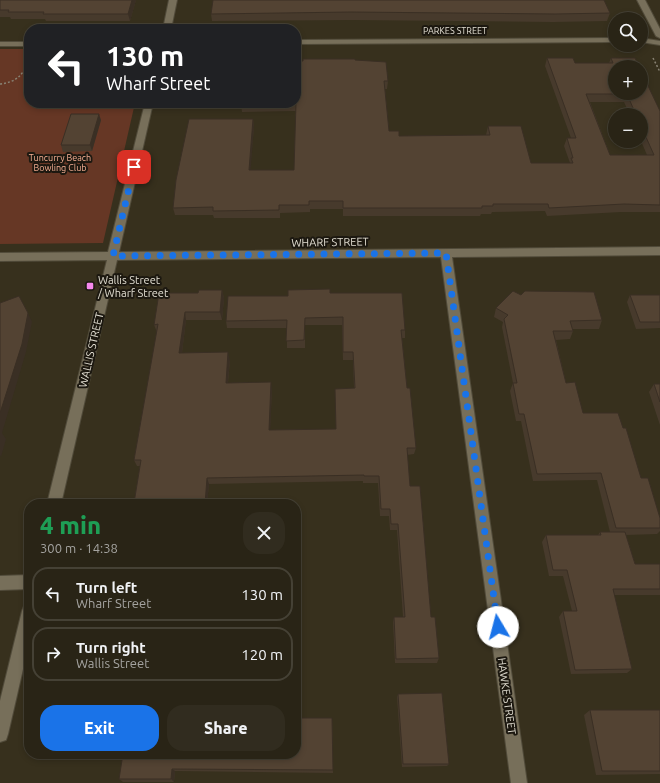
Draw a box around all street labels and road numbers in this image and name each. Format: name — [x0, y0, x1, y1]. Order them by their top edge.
street label: PARKES STREET — [423, 26, 487, 36]
street label: WHARF STREET — [291, 235, 369, 249]
street label: WALLIS STREET — [77, 311, 105, 389]
street label: HAWKE STREET — [496, 657, 518, 735]

